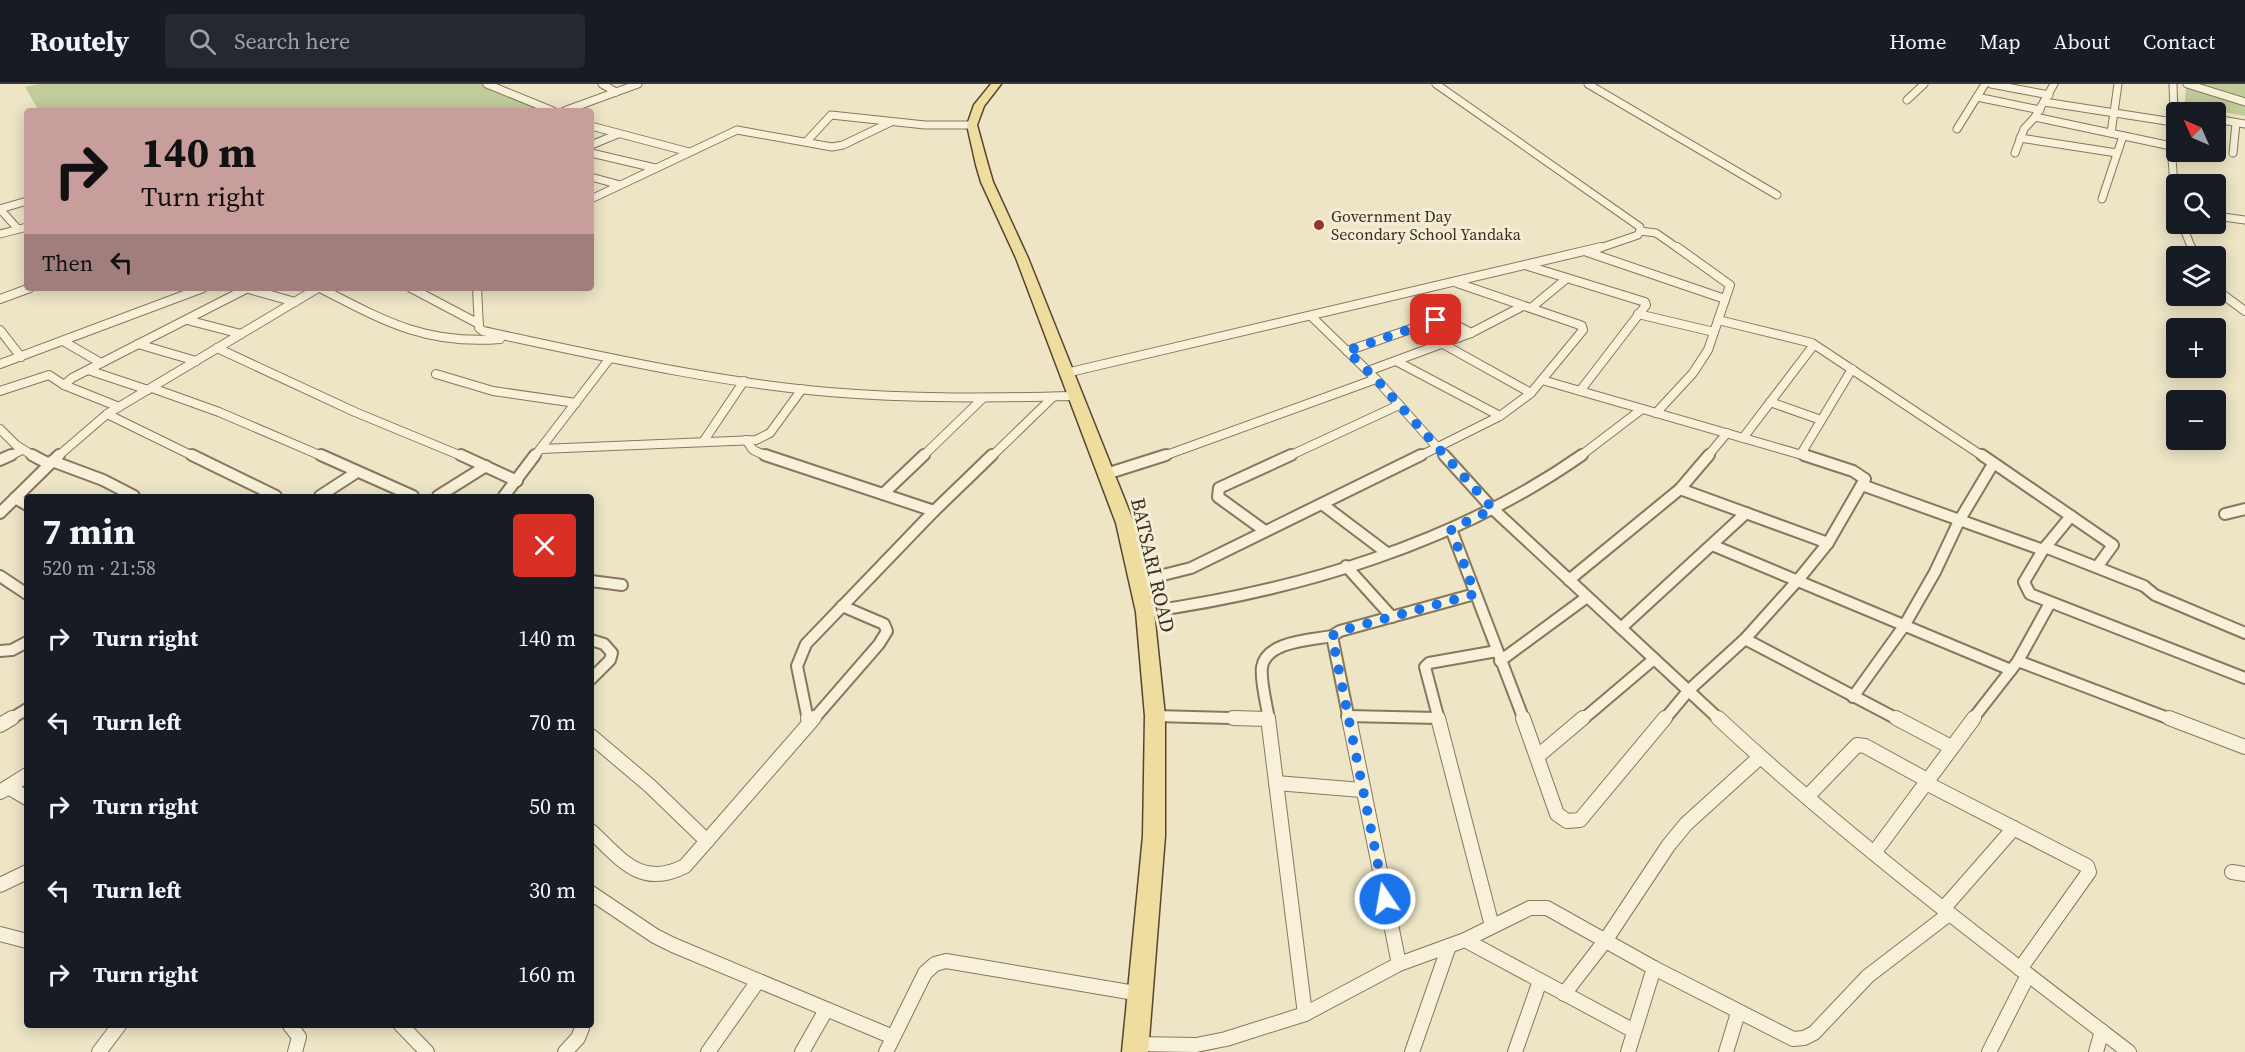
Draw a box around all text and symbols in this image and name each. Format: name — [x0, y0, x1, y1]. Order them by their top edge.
search box — [165, 14, 585, 68]
text: Routely — [30, 22, 129, 60]
icon: search — [186, 25, 219, 58]
text: Search here — [234, 26, 350, 56]
text: Home — [1889, 27, 1947, 56]
text: Map — [1980, 27, 2021, 56]
text: About — [2054, 27, 2110, 56]
text: Contact — [2143, 27, 2215, 56]
north arrow — [2166, 102, 2226, 162]
map controls — [2166, 102, 2226, 450]
text: 140 m — [141, 123, 256, 181]
icon: right — [42, 132, 120, 210]
button: search — [2166, 174, 2226, 234]
text: Turn right — [141, 178, 265, 215]
place label: Government Day Secondary School Yandaka — [1331, 205, 1522, 245]
marker: Government Day Secondary School Yandaka — [1312, 218, 1326, 232]
icon: left — [105, 246, 138, 279]
button: layers — [2166, 246, 2226, 306]
text: Then — [42, 248, 93, 278]
pin — [1410, 294, 1461, 345]
icon: arrive — [1419, 303, 1452, 336]
button: + — [2166, 318, 2226, 378]
button: − — [2166, 390, 2226, 450]
street label: BATSARI ROAD — [1124, 495, 1182, 635]
text: 7 min — [42, 507, 135, 556]
button: close — [513, 514, 576, 577]
text: 520 m · 21:58 — [42, 554, 156, 582]
icon: right — [42, 622, 75, 655]
text: Turn right — [93, 623, 198, 653]
text: 140 m — [518, 623, 576, 653]
icon: left — [42, 706, 75, 739]
text: Turn left — [93, 707, 181, 737]
text: 70 m — [529, 707, 576, 737]
icon: right — [42, 790, 75, 823]
text: Turn right — [93, 791, 198, 821]
text: 50 m — [529, 791, 576, 821]
position arrow — [1353, 867, 1417, 931]
icon: left — [42, 874, 75, 907]
text: Turn left — [93, 875, 181, 905]
text: 30 m — [529, 875, 576, 905]
icon: right — [42, 958, 75, 991]
text: Turn right — [93, 959, 198, 989]
text: 160 m — [518, 959, 576, 989]

